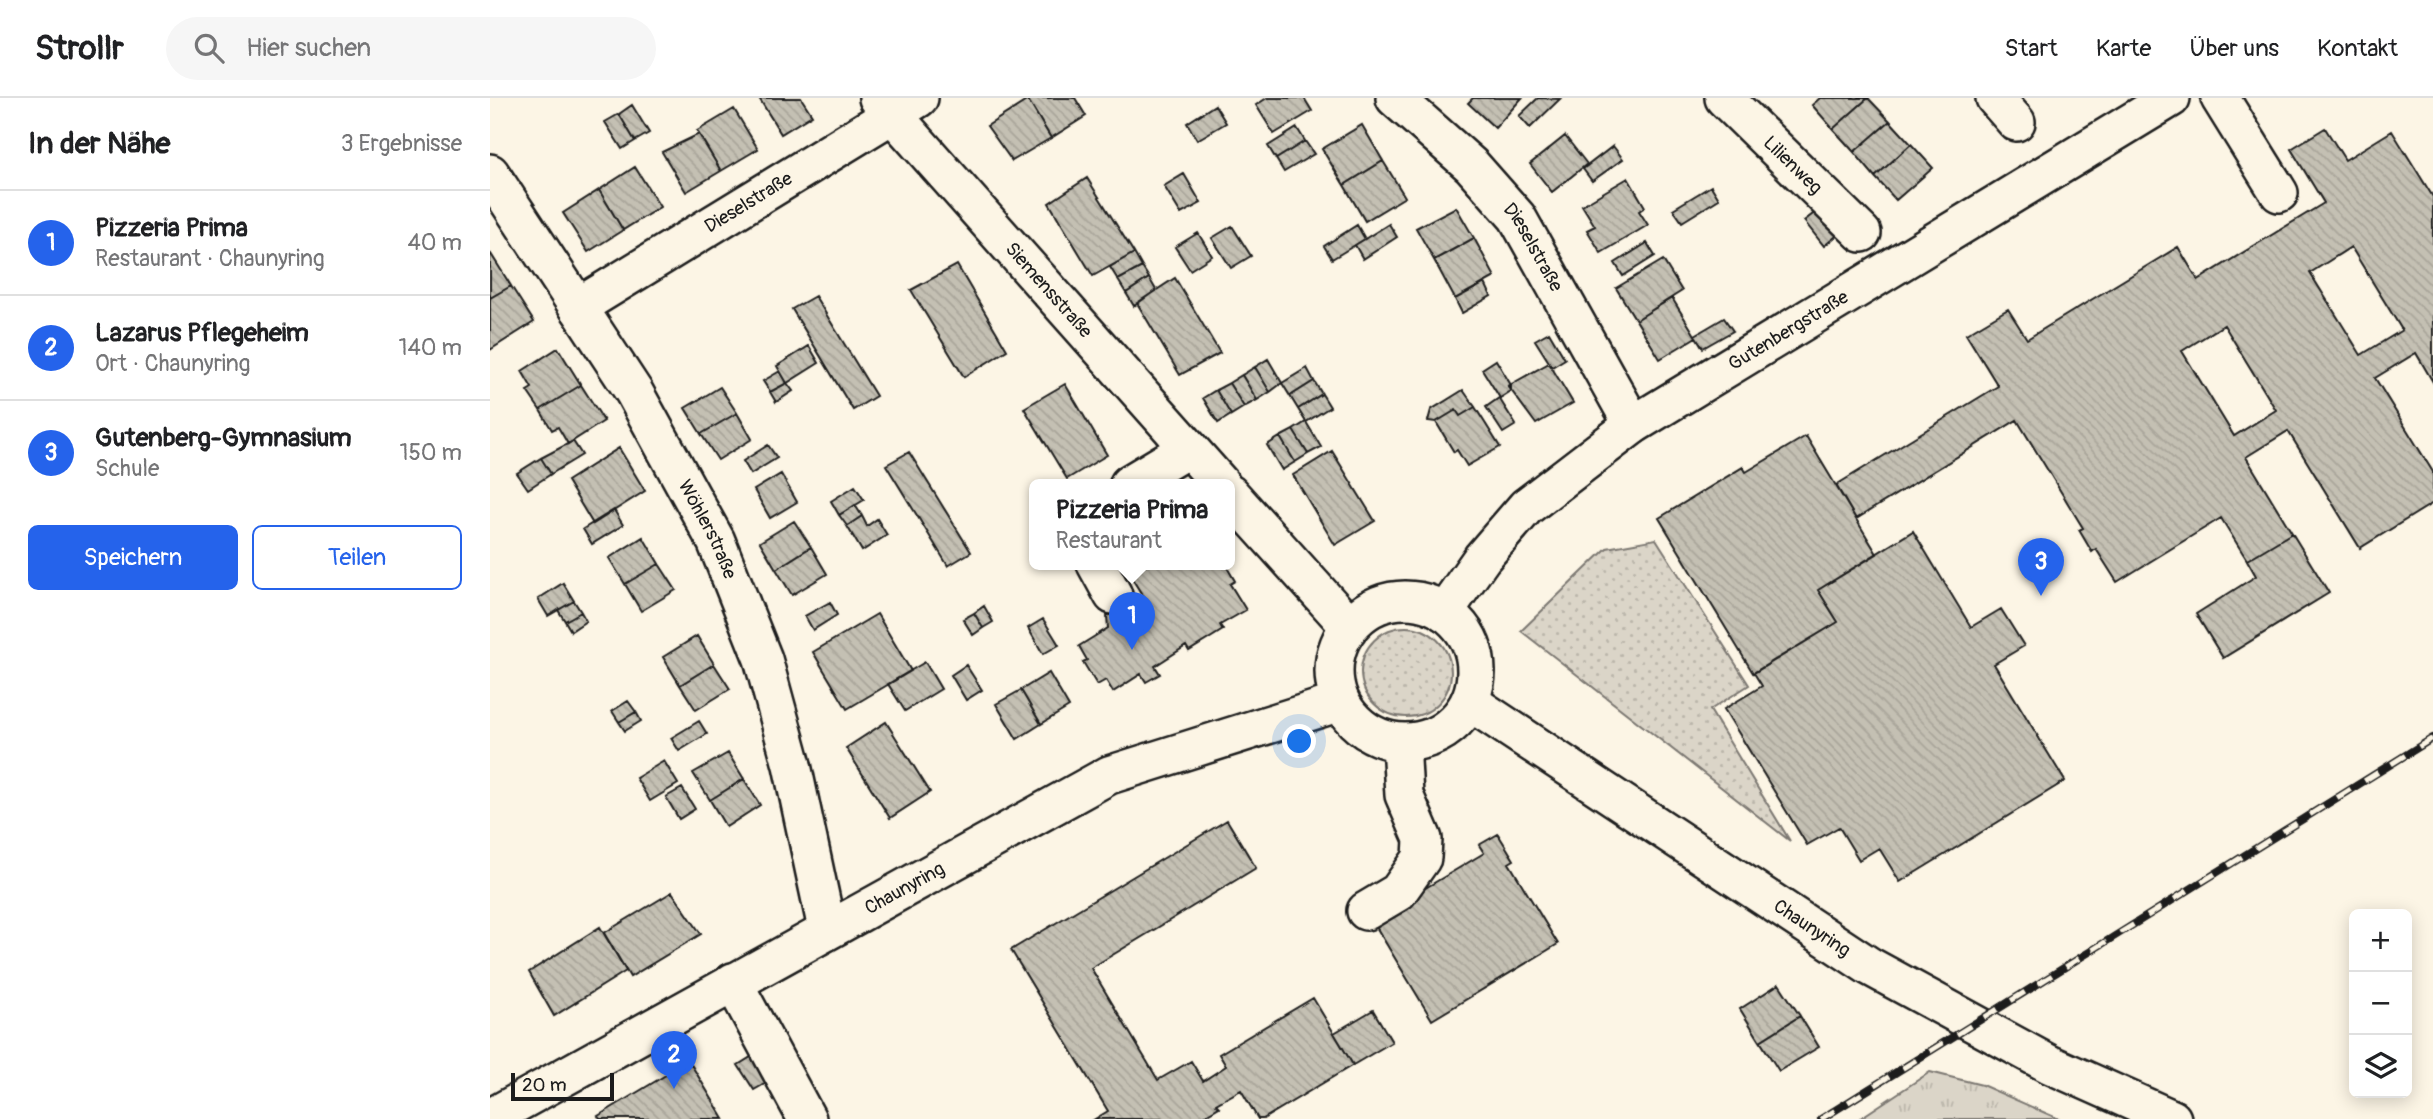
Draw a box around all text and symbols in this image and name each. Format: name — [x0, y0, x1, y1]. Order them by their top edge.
search box — [166, 17, 656, 80]
text: Strollr — [35, 28, 124, 69]
icon: search — [190, 29, 228, 67]
text: Hier suchen — [246, 32, 371, 64]
text: Start — [2005, 34, 2058, 63]
text: Karte — [2096, 34, 2151, 63]
text: Über uns — [2189, 34, 2279, 63]
text: Kontakt — [2317, 34, 2398, 63]
text: In der Nähe — [28, 125, 170, 162]
text: 3 Ergebnisse — [341, 129, 462, 158]
street label: Lilienweg — [1758, 131, 1827, 199]
street label: Dieselstraße — [700, 166, 797, 238]
street label: Dieselstraße — [1498, 198, 1568, 296]
text: Pizzeria Prima — [95, 212, 248, 244]
text: 1 — [47, 228, 56, 257]
text: 40 m — [408, 228, 462, 257]
street label: Siemensstraße — [1000, 237, 1098, 343]
text: Restaurant · Chaunyring — [95, 244, 325, 273]
street label: Gutenbergstraße — [1724, 285, 1853, 376]
text: Lazarus Pflegeheim — [95, 317, 309, 349]
text: 2 — [45, 333, 57, 362]
text: 140 m — [399, 333, 462, 362]
text: Ort · Chaunyring — [95, 349, 250, 378]
text: Gutenberg-Gymnasium — [95, 422, 352, 454]
text: 3 — [45, 438, 57, 467]
text: 150 m — [399, 438, 462, 467]
text: Schule — [95, 454, 159, 483]
street label: Wöhlerstraße — [673, 476, 742, 583]
popup — [1029, 479, 1235, 570]
text: Pizzeria Prima — [1056, 494, 1208, 526]
button: Speichern — [28, 525, 238, 590]
button: Teilen — [252, 525, 462, 590]
text: Restaurant — [1056, 526, 1162, 555]
pin: 3 — [2018, 538, 2064, 596]
pin: 1 — [1109, 592, 1155, 650]
your location — [1282, 724, 1316, 758]
street label: Chaunyring — [861, 857, 949, 920]
street label: Chaunyring — [1769, 894, 1855, 962]
map controls — [2349, 909, 2412, 1098]
button: + — [2349, 909, 2412, 972]
button: − — [2349, 972, 2412, 1035]
pin: 2 — [651, 1031, 697, 1089]
button: layers — [2349, 1035, 2412, 1098]
scale bar — [511, 1070, 614, 1102]
text: 20 m — [522, 1073, 567, 1097]

